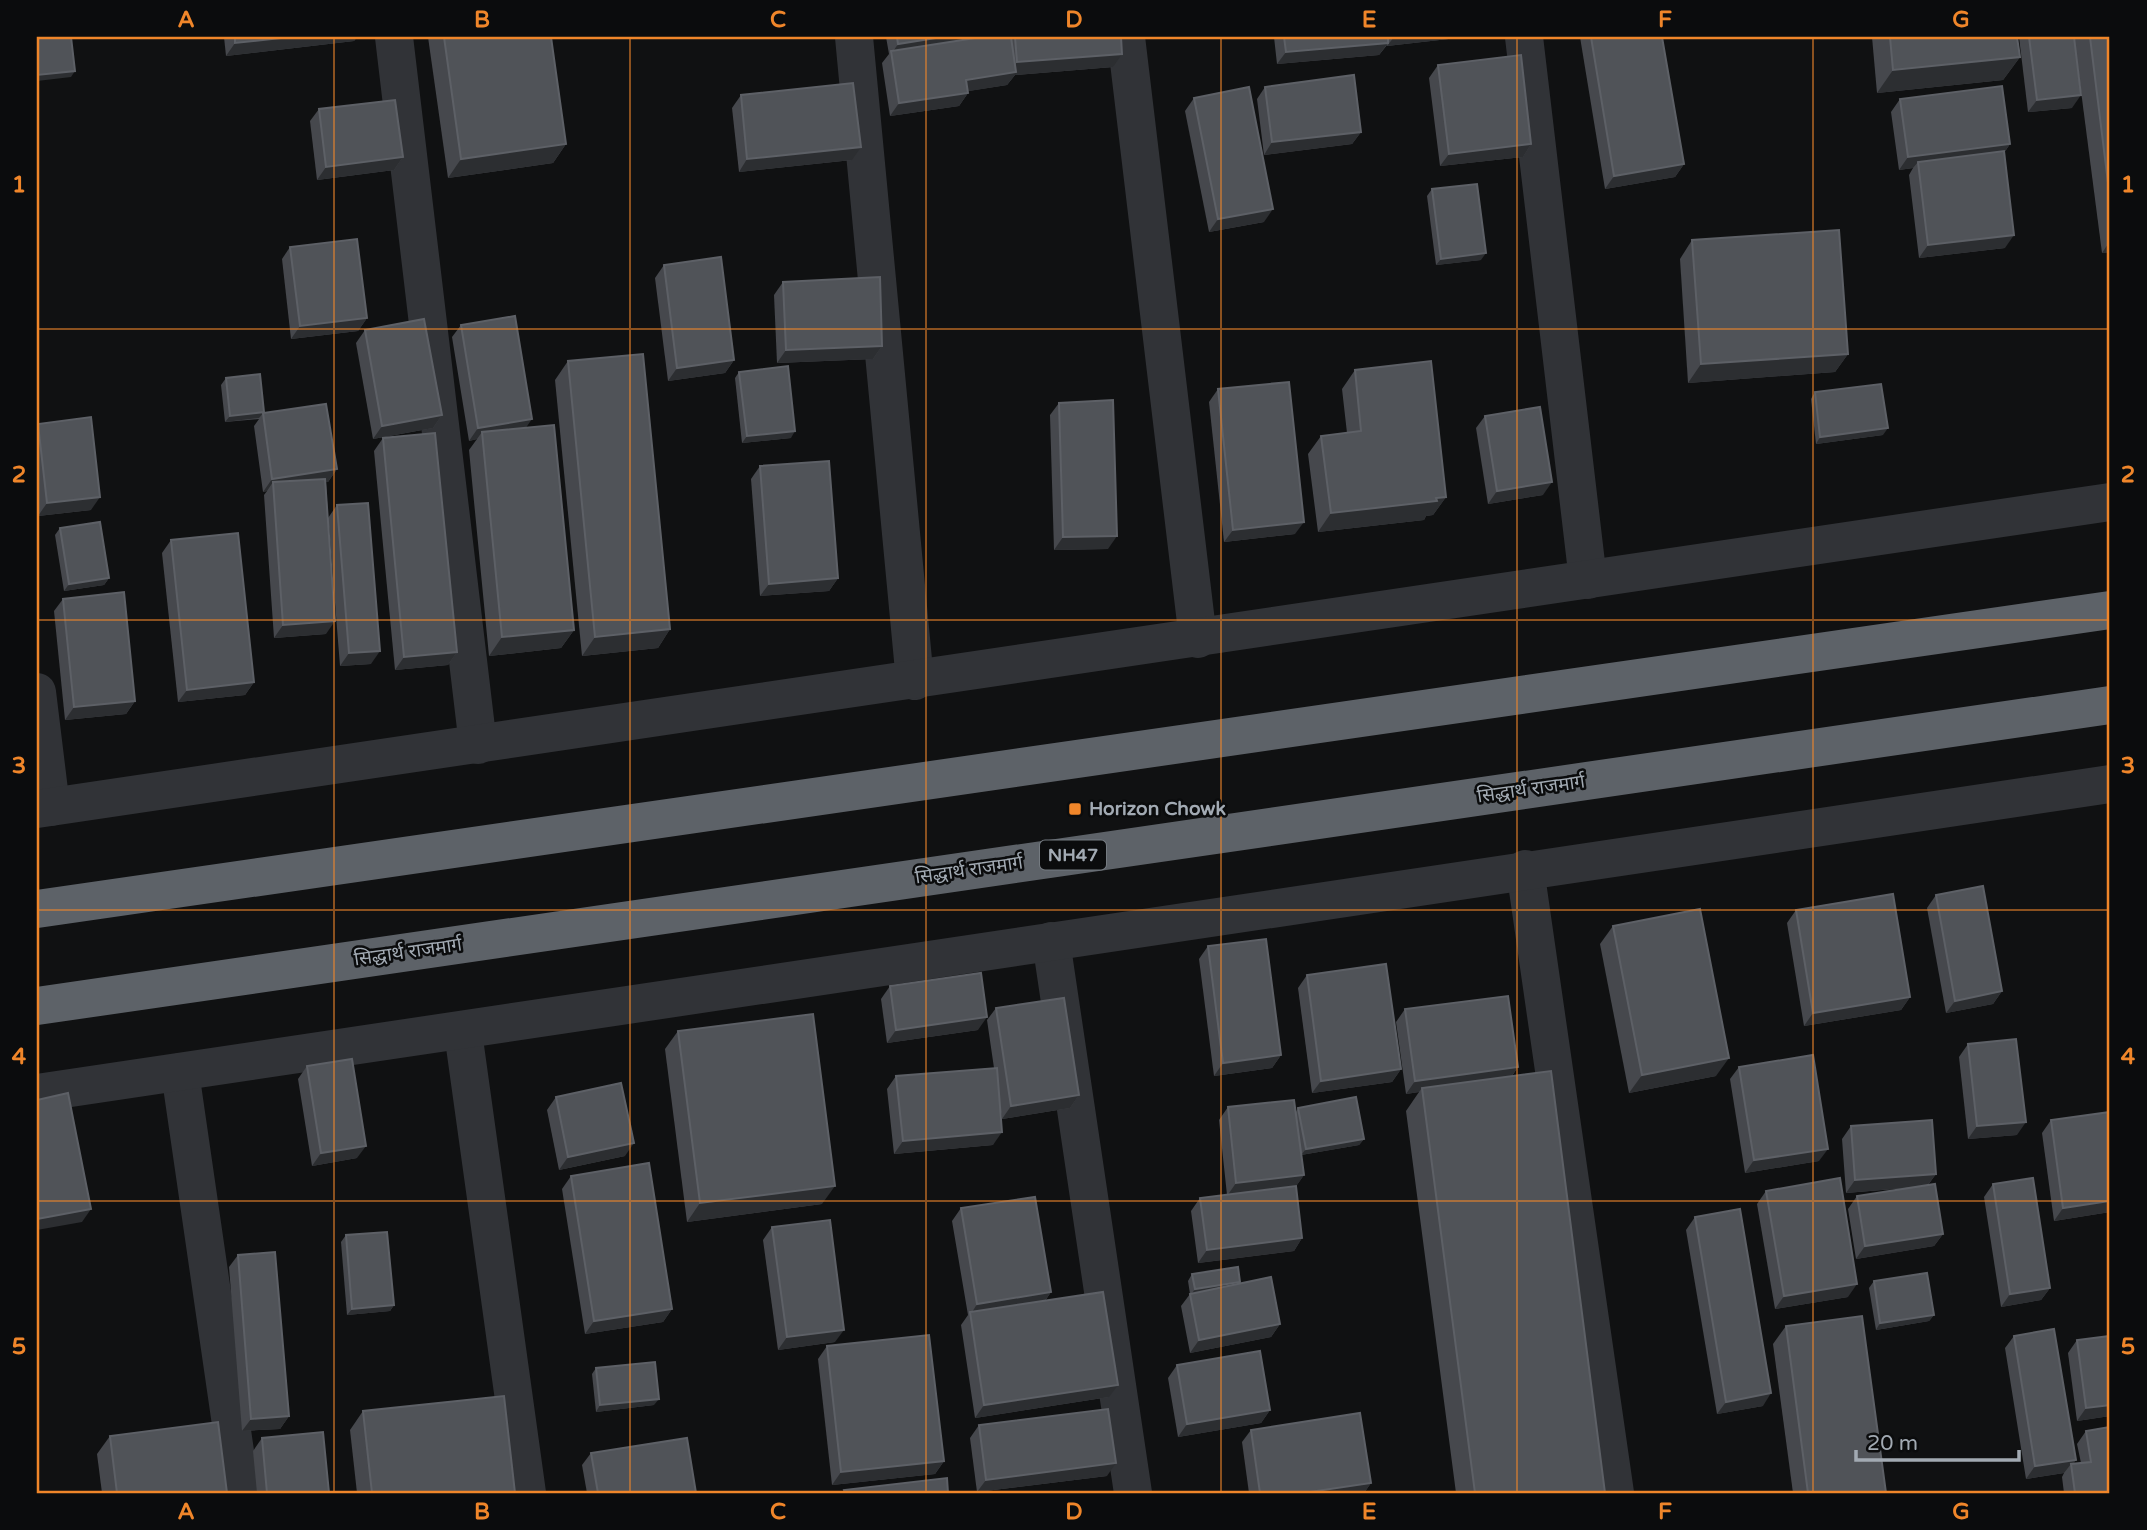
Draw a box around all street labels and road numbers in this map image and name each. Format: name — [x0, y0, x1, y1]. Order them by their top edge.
street label: सिद्धार्थ राजमार्ग — [1475, 769, 1587, 807]
road number: NH47 — [1040, 840, 1106, 870]
street label: सिद्धार्थ राजमार्ग — [913, 850, 1025, 888]
street label: सिद्धार्थ राजमार्ग — [352, 932, 464, 970]

